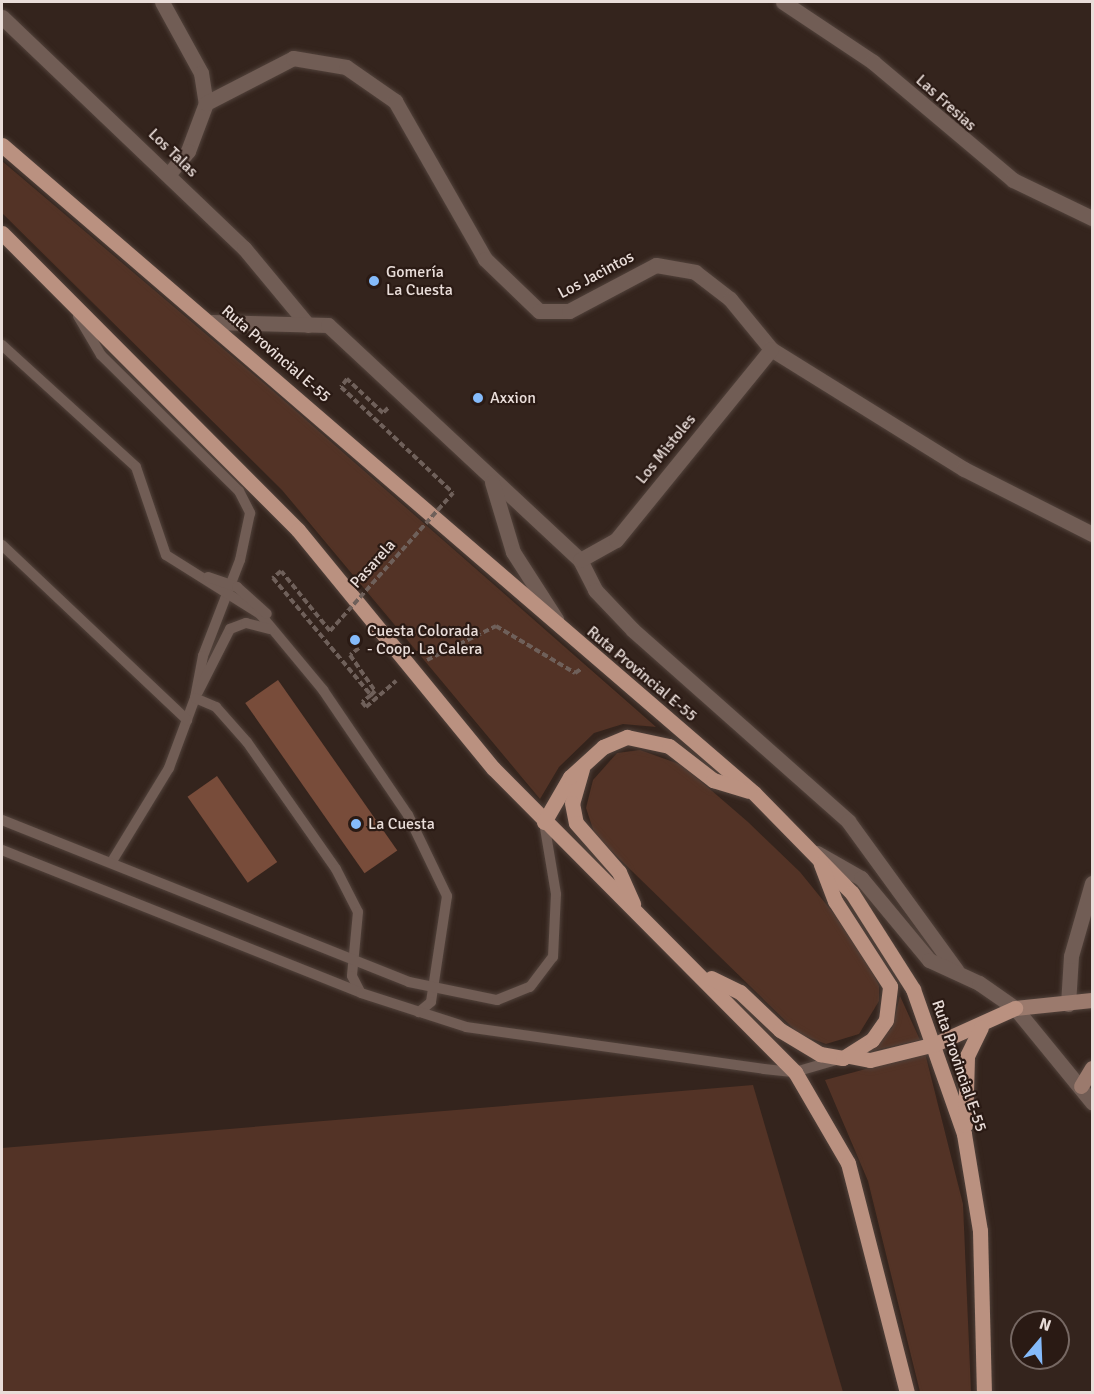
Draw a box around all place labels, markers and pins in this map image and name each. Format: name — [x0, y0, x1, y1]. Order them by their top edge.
place label: Gomería La Cuesta — [386, 262, 453, 300]
marker: Gomería La Cuesta — [367, 274, 381, 288]
place label: Axxion — [490, 388, 536, 408]
marker: Axxion — [471, 391, 485, 405]
place label: Cuesta Colorada - Coop. La Calera — [367, 621, 482, 659]
marker: Cuesta Colorada - Coop. La Calera — [348, 633, 362, 647]
place label: La Cuesta — [368, 814, 435, 834]
marker: La Cuesta — [349, 817, 363, 831]

